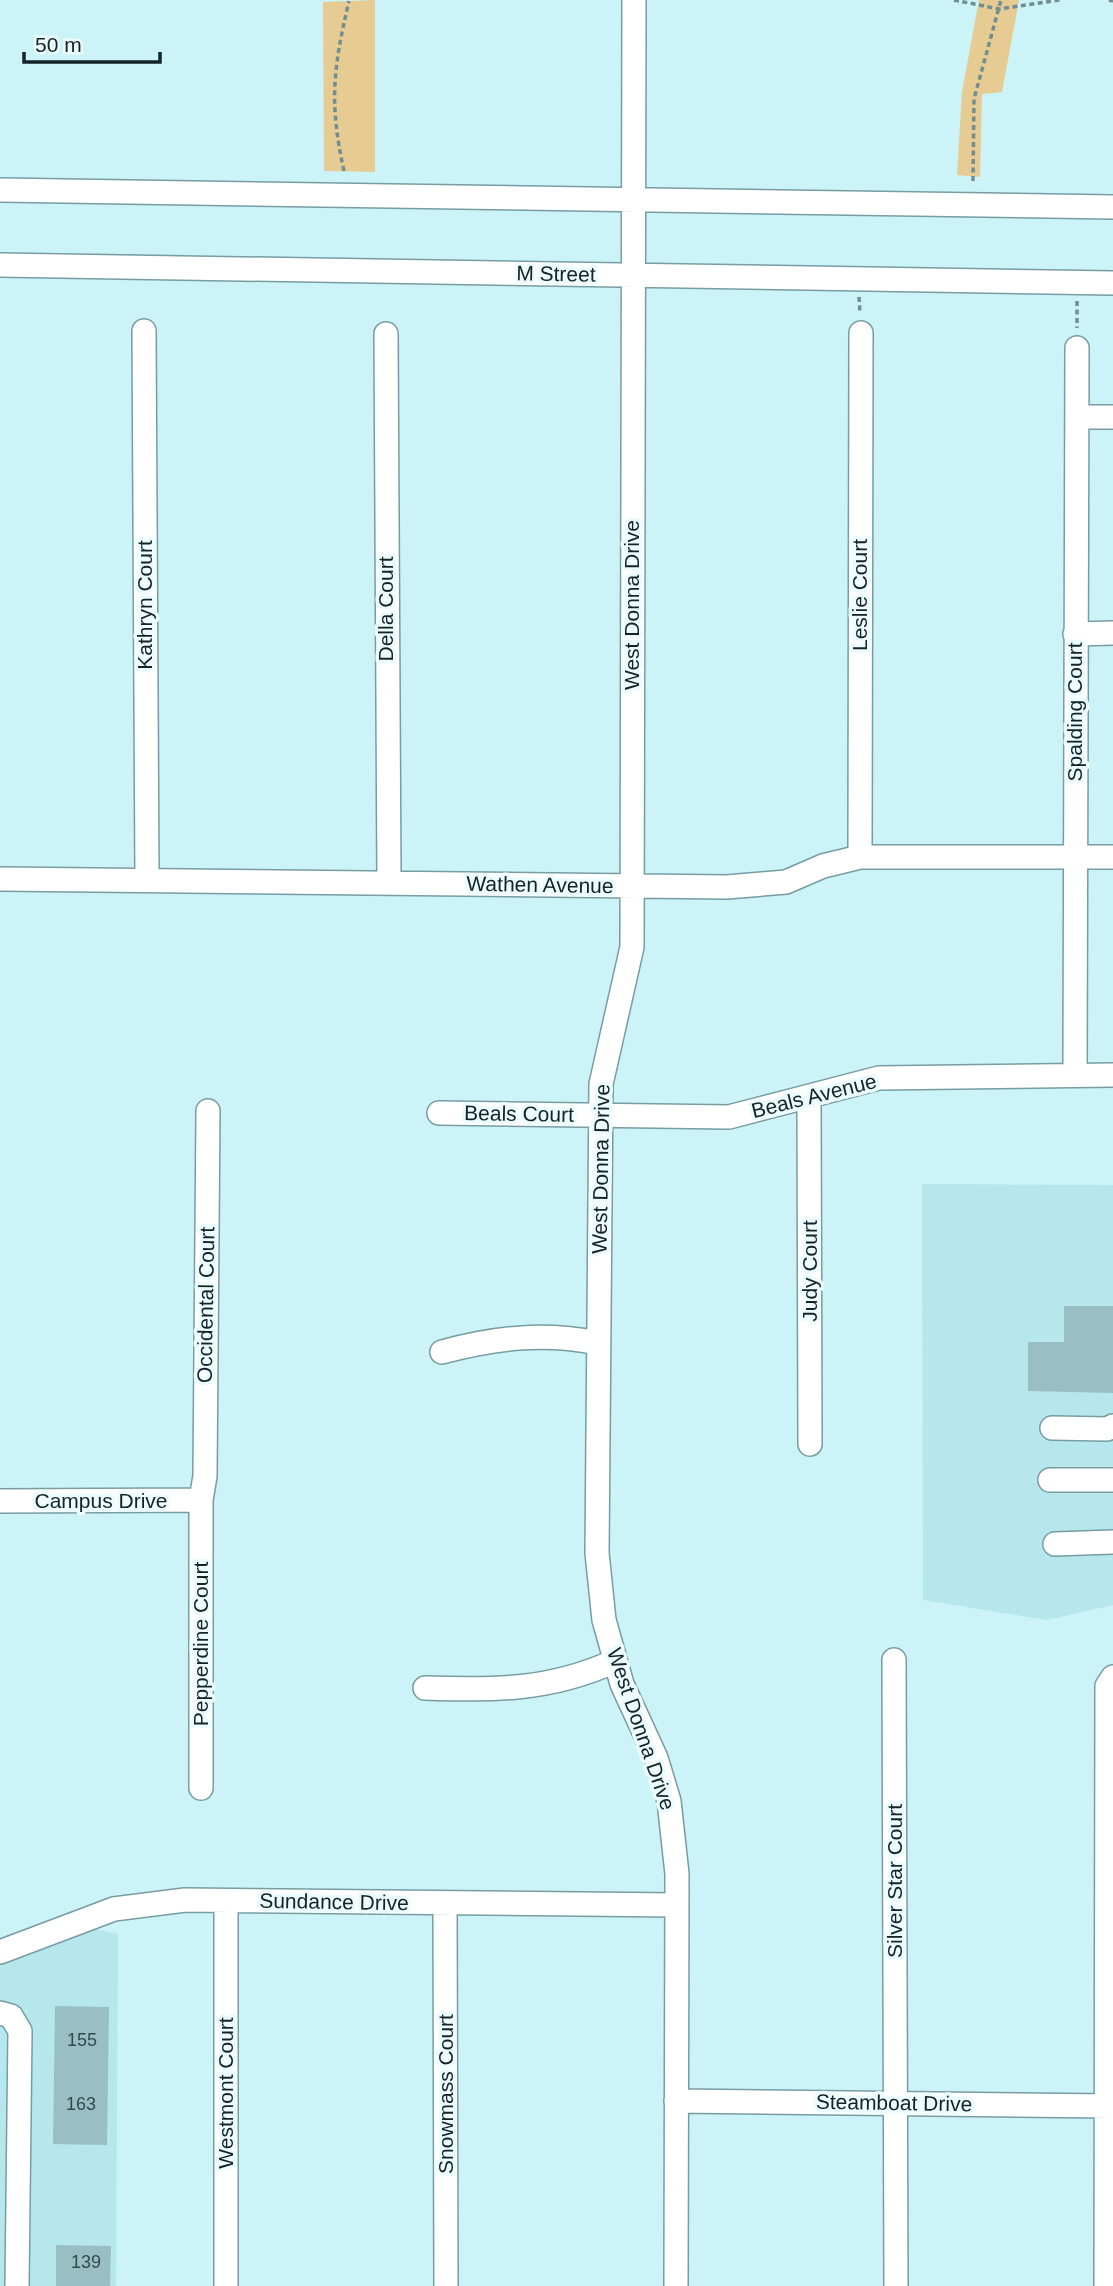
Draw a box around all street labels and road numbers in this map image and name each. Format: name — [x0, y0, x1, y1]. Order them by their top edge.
street label: M Street — [516, 261, 596, 286]
street label: West Donna Drive — [620, 520, 643, 690]
street label: Leslie Court — [848, 539, 871, 651]
street label: Kathryn Court — [133, 540, 156, 670]
street label: Della Court — [374, 556, 397, 662]
street label: Spalding Court — [1063, 642, 1086, 781]
street label: Wathen Avenue — [466, 872, 614, 897]
street label: Beals Avenue — [749, 1069, 879, 1122]
street label: West Donna Drive — [588, 1084, 613, 1254]
street label: Beals Court — [464, 1101, 574, 1126]
street label: Judy Court — [798, 1220, 821, 1322]
street label: Occidental Court — [193, 1226, 218, 1383]
street label: Campus Drive — [34, 1489, 168, 1512]
street label: Pepperdine Court — [189, 1562, 212, 1726]
street label: West Donna Drive — [603, 1645, 680, 1813]
street label: Silver Star Court — [883, 1804, 906, 1958]
street label: Sundance Drive — [259, 1889, 409, 1914]
street label: Snowmass Court — [434, 2014, 457, 2174]
street label: Westmont Court — [214, 2017, 237, 2169]
street label: Steamboat Drive — [816, 2090, 972, 2115]

